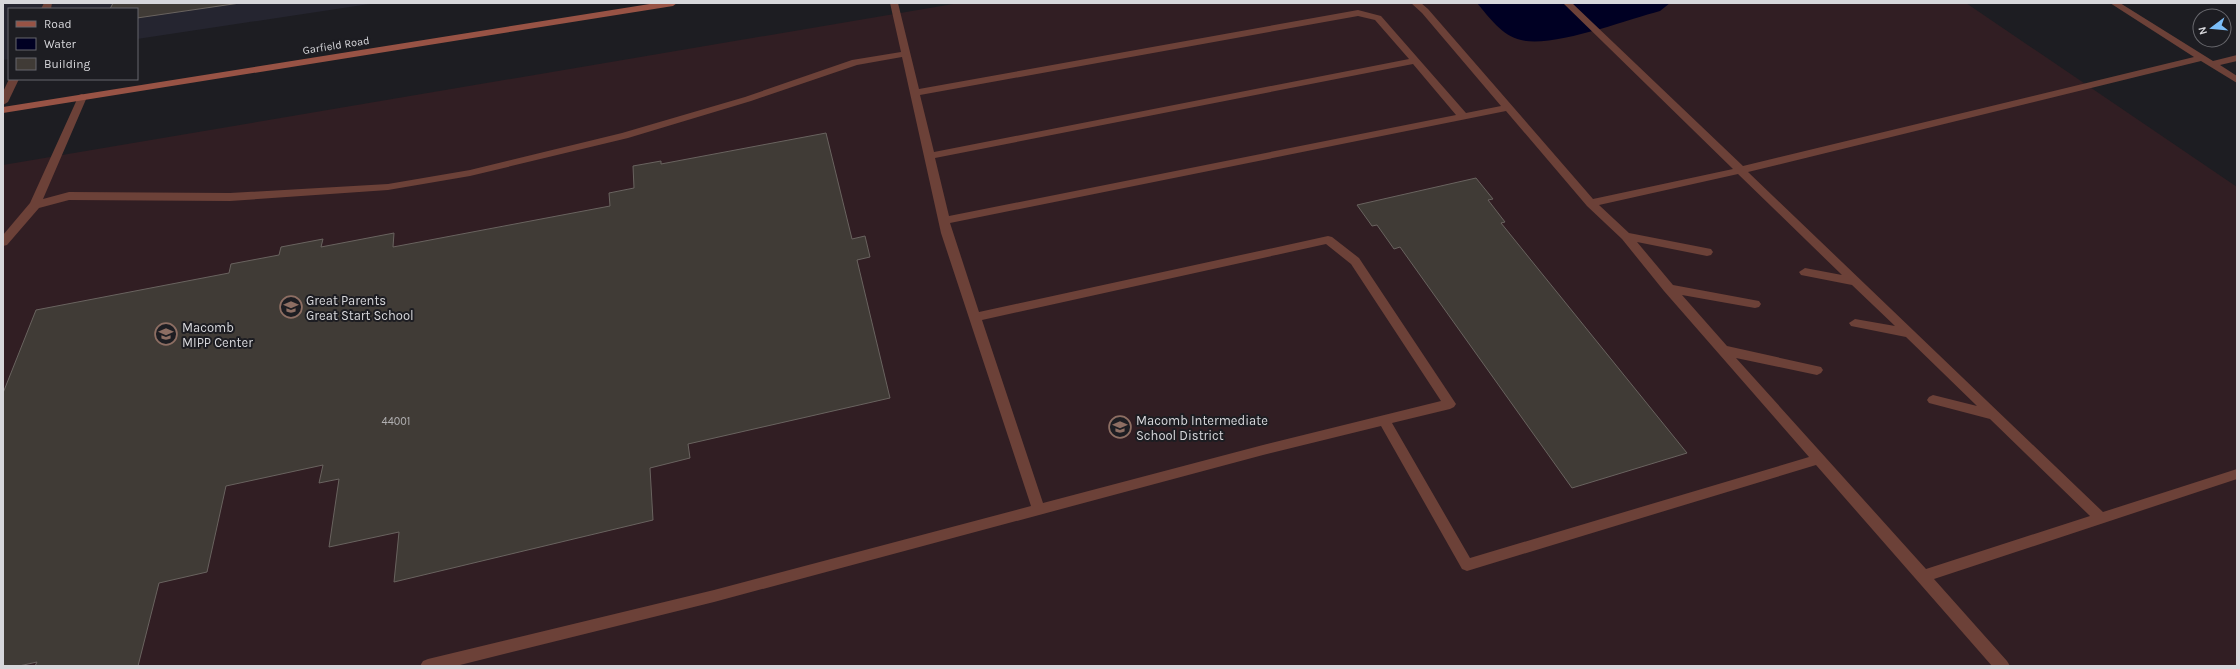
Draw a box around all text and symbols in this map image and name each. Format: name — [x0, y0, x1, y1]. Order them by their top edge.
legend — [8, 8, 138, 80]
north arrow — [2192, 8, 2232, 48]
text: Road — [44, 17, 72, 31]
text: N — [2196, 25, 2210, 36]
street label: Garfield Road — [302, 34, 370, 57]
text: Water — [44, 37, 77, 51]
text: Building — [44, 57, 91, 71]
place label: Great Parents Great Start School — [306, 293, 414, 323]
school or university icon: Great Parents Great Start School — [278, 294, 304, 320]
place label: Macomb MIPP Center — [182, 320, 253, 350]
school or university icon: Macomb MIPP Center — [153, 321, 179, 347]
place label: Macomb Intermediate School District — [1136, 413, 1268, 443]
school or university icon: Macomb Intermediate School District — [1107, 414, 1133, 440]
house number: 44001 — [382, 415, 410, 428]

